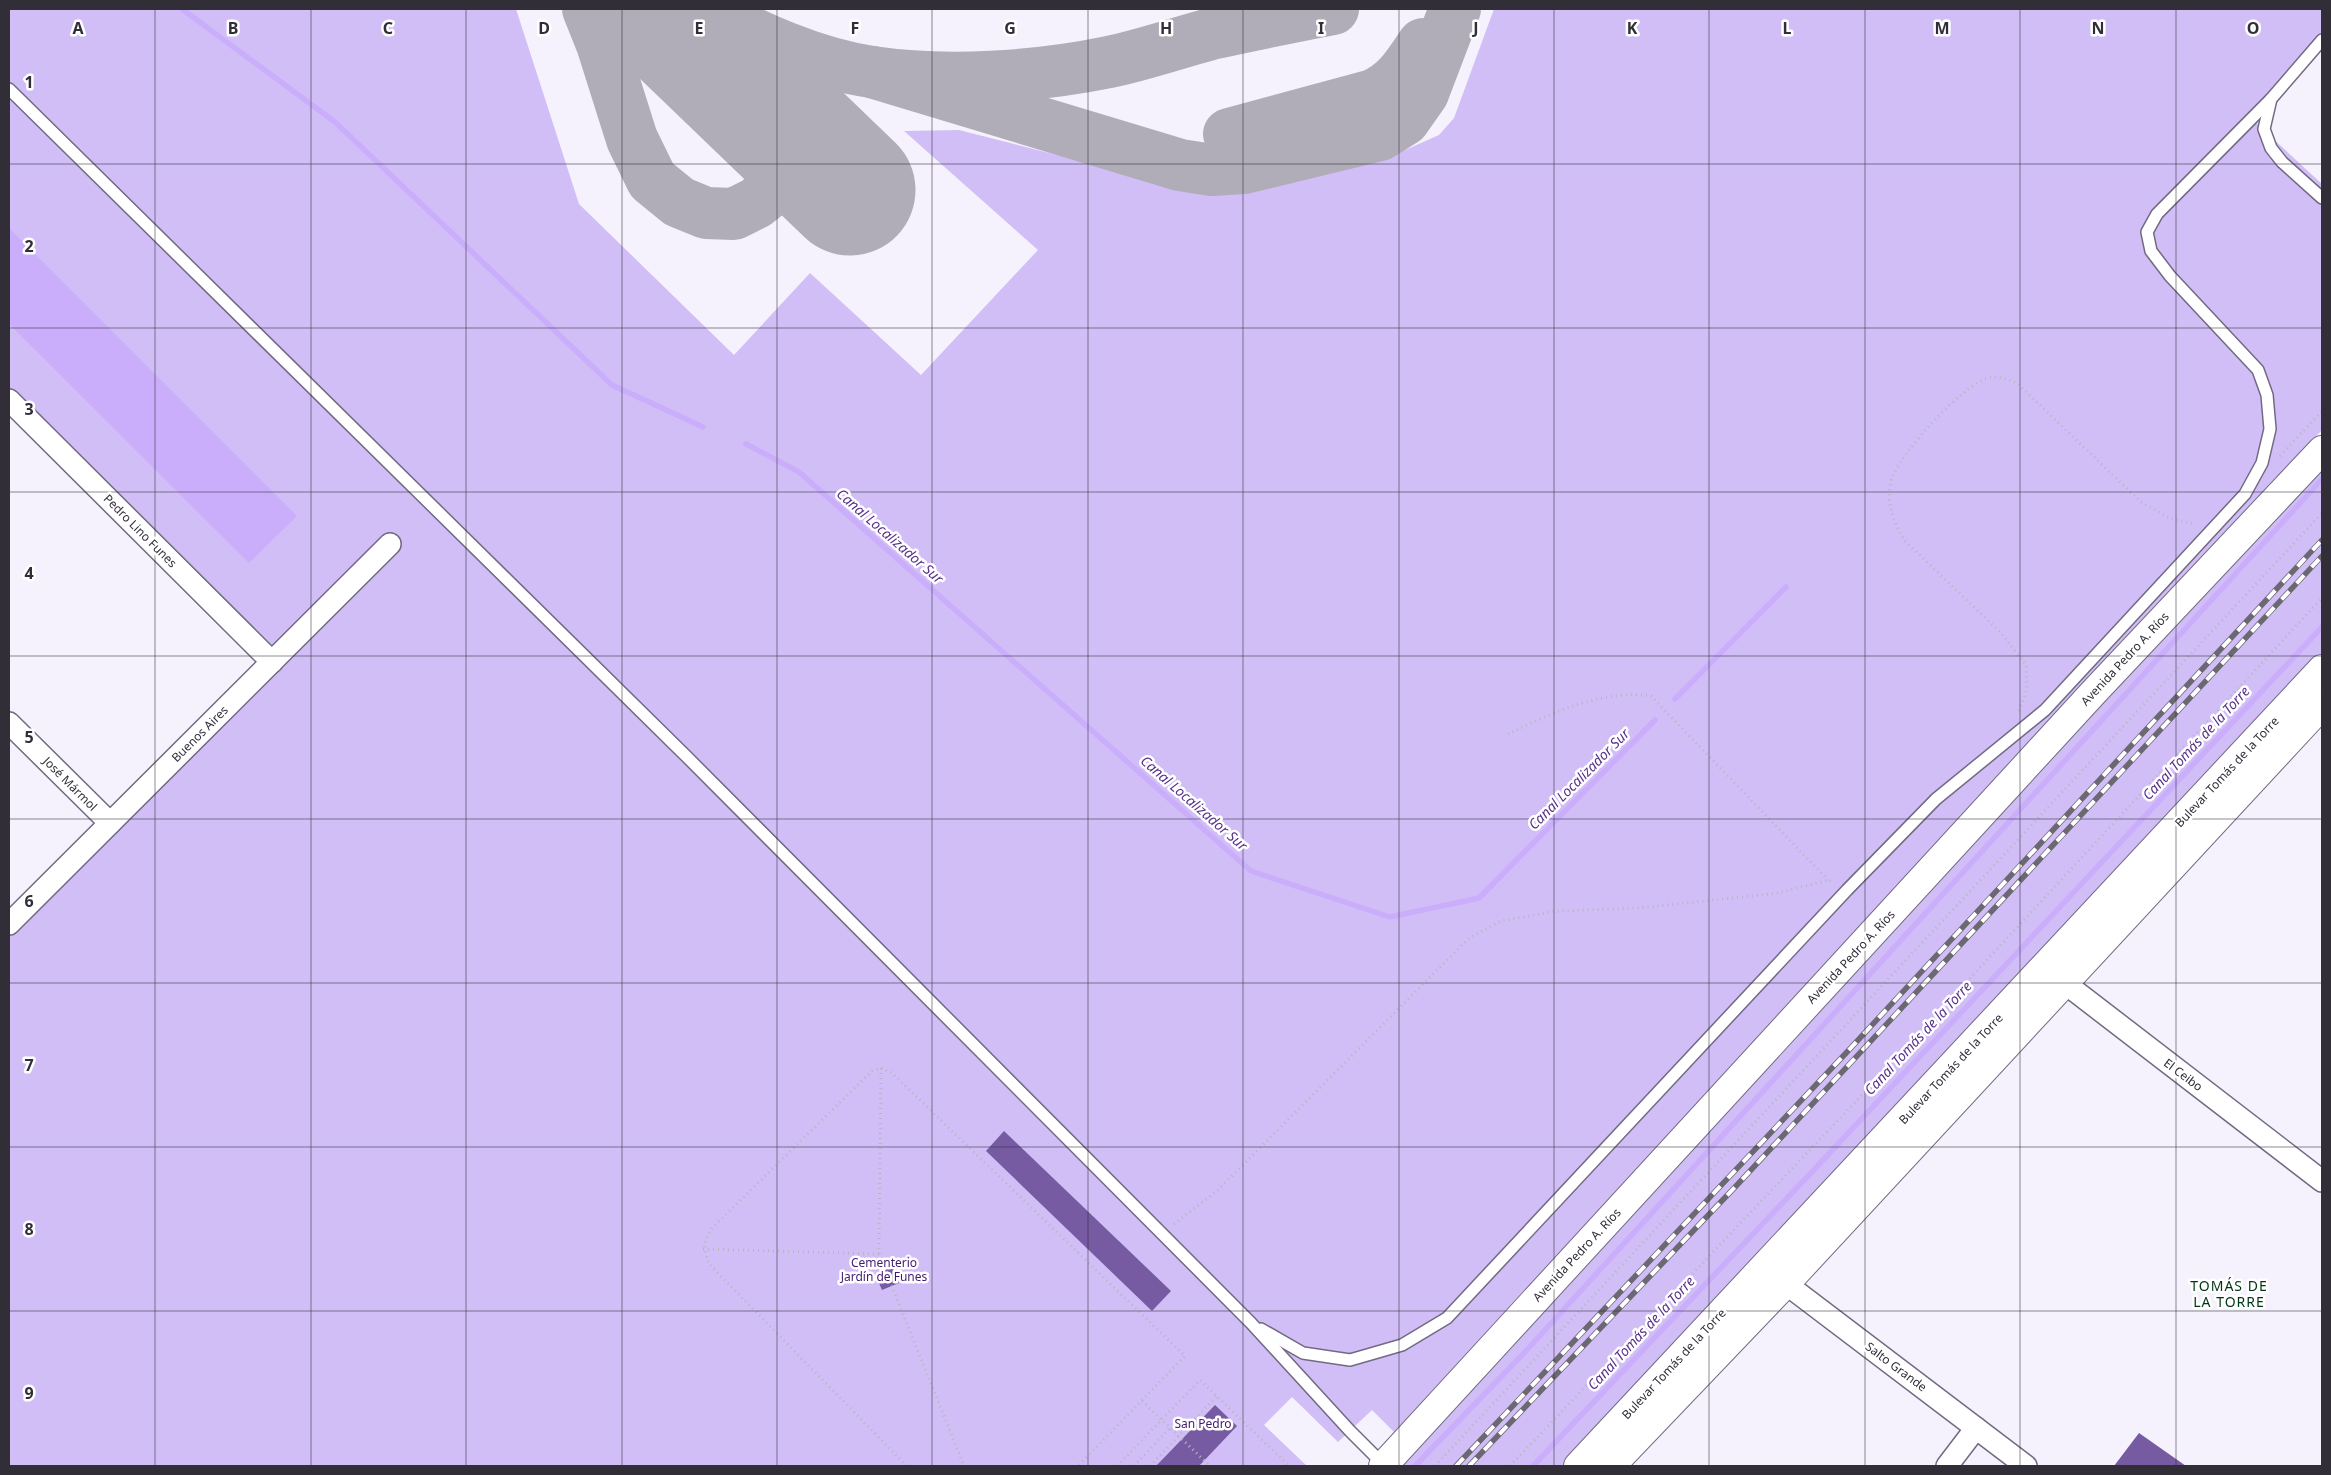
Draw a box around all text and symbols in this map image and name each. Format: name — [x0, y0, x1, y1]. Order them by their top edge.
text: A — [72, 17, 84, 39]
text: B — [228, 17, 238, 39]
text: C — [383, 17, 393, 39]
text: D — [538, 17, 550, 39]
text: E — [695, 17, 704, 39]
text: F — [851, 17, 859, 39]
text: G — [1004, 17, 1016, 39]
text: H — [1160, 17, 1172, 39]
text: I — [1318, 17, 1324, 39]
text: J — [1471, 17, 1479, 39]
text: K — [1627, 17, 1638, 39]
text: L — [1783, 17, 1792, 39]
text: M — [1934, 17, 1950, 39]
text: N — [2091, 17, 2105, 39]
text: O — [2247, 17, 2259, 39]
text: 1 — [24, 71, 34, 93]
text: 2 — [24, 235, 34, 257]
text: 3 — [24, 398, 34, 420]
water label: Canal Localizador Sur — [833, 484, 948, 588]
street label: Pedro Lino Funes — [100, 490, 181, 571]
text: 4 — [24, 562, 34, 584]
street label: Avenida Pedro A. Ríos — [2077, 608, 2173, 709]
water label: Canal Tomás de la Torre — [2138, 682, 2253, 804]
street label: Buenos Aires — [168, 701, 232, 766]
street label: Bulevar Tomás de la Torre — [2171, 713, 2283, 831]
water label: Canal Localizador Sur — [1524, 724, 1634, 833]
text: 5 — [24, 726, 34, 748]
water label: Canal Localizador Sur — [1137, 751, 1252, 855]
street label: José Mármol — [39, 752, 101, 815]
text: 6 — [24, 890, 34, 912]
street label: Avenida Pedro A. Ríos — [1803, 906, 1899, 1007]
water label: Canal Tomás de la Torre — [1860, 977, 1975, 1099]
street label: Bulevar Tomás de la Torre — [1895, 1010, 2007, 1128]
text: 7 — [24, 1054, 34, 1076]
street label: El Ceibo — [2160, 1054, 2206, 1095]
street label: Avenida Pedro A. Ríos — [1529, 1204, 1625, 1305]
text: 8 — [24, 1218, 34, 1240]
park label: Cementerio Jardín de Funes — [840, 1254, 928, 1285]
water label: Canal Tomás de la Torre — [1583, 1272, 1698, 1394]
district label: TOMÁS DE LA TORRE — [2190, 1276, 2268, 1311]
street label: Bulevar Tomás de la Torre — [1618, 1305, 1730, 1423]
street label: Salto Grande — [1862, 1338, 1931, 1395]
text: 9 — [24, 1382, 34, 1404]
park label: San Pedro — [1174, 1415, 1232, 1432]

